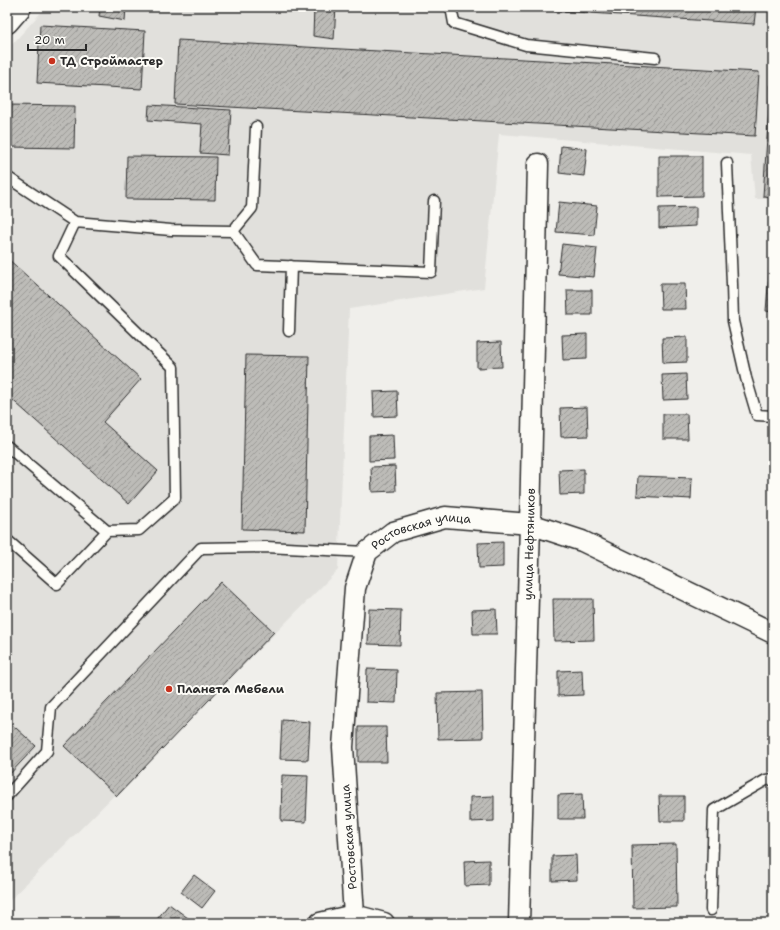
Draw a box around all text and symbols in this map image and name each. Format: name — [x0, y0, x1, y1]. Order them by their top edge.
scale bar — [28, 26, 86, 52]
text: 20 m — [34, 32, 65, 48]
place label: ТД Строймастер — [60, 53, 163, 69]
marker: ТД Строймастер — [47, 56, 57, 66]
street label: улица Нефтяников — [520, 488, 539, 600]
street label: Ростовская улица — [368, 509, 472, 554]
place label: Планета Мебели — [177, 681, 285, 697]
marker: Планета Мебели — [164, 684, 174, 694]
street label: Ростовская улица — [337, 783, 361, 890]

